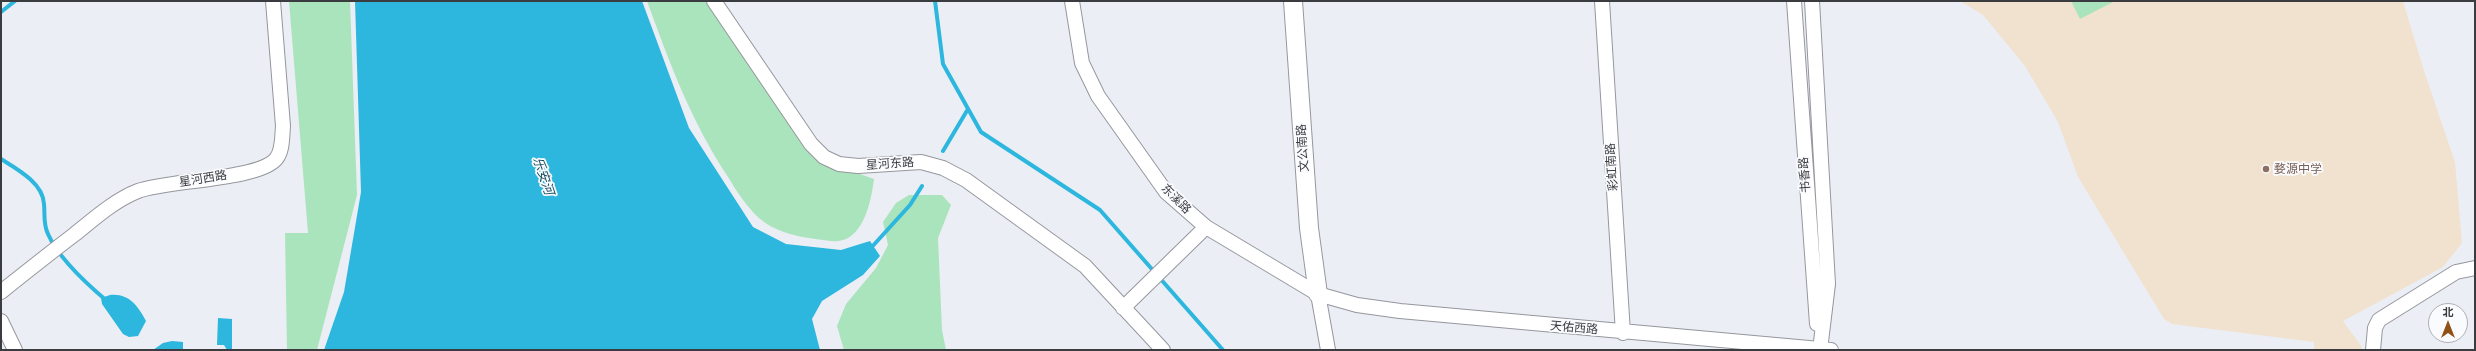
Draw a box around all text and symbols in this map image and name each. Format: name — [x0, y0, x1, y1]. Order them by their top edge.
street label: 文公南路 — [1294, 124, 1312, 172]
street label: 彩虹南路 — [1603, 143, 1621, 191]
water label: 乐安河 — [529, 155, 557, 197]
street label: 星河东路 — [866, 155, 914, 173]
street label: 书香路 — [1797, 157, 1813, 193]
place label: 婺源中学 — [2274, 162, 2322, 176]
marker: 婺源中学 — [2261, 164, 2271, 174]
street label: 星河西路 — [178, 168, 228, 190]
street label: 东溪路 — [1158, 181, 1194, 217]
north arrow — [2428, 303, 2468, 343]
text: 北 — [2443, 305, 2454, 319]
street label: 天佑西路 — [1549, 319, 1599, 337]

